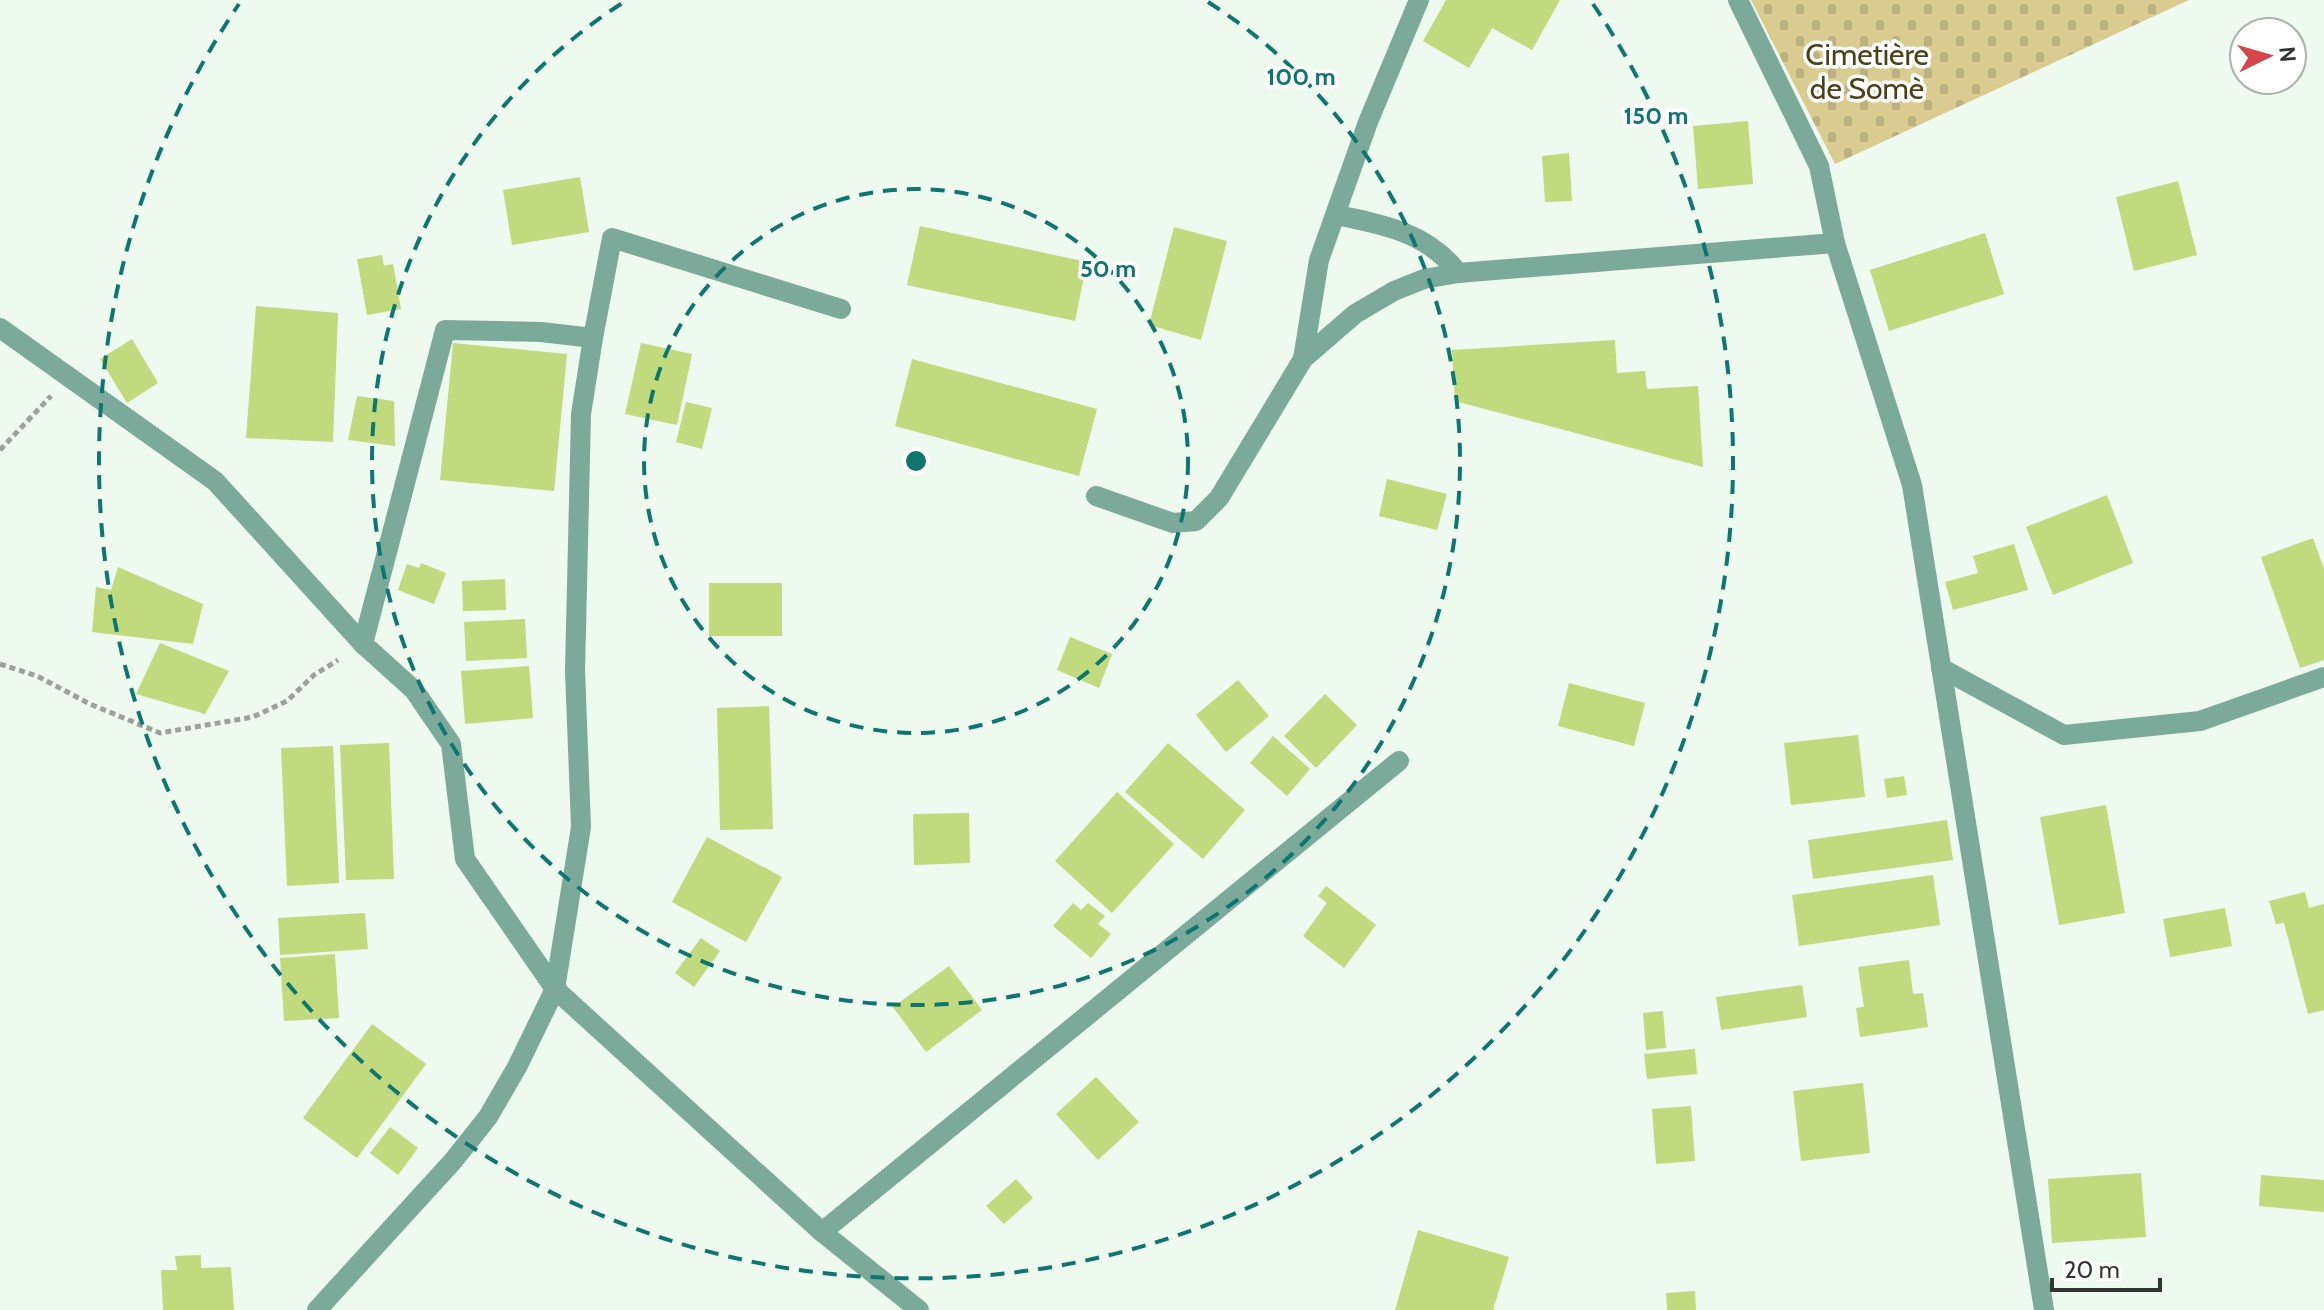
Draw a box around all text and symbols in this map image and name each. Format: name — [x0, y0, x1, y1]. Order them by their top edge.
north arrow — [2228, 16, 2308, 96]
park label: Cimetière de Somè — [1805, 36, 1929, 107]
text: N — [2273, 45, 2302, 63]
text: 100 m — [1266, 62, 1336, 91]
text: 150 m — [1624, 101, 1688, 130]
text: 50 m — [1080, 254, 1136, 283]
centre of rings — [902, 447, 930, 475]
scale bar — [2052, 1242, 2160, 1292]
text: 20 m — [2064, 1255, 2120, 1284]

